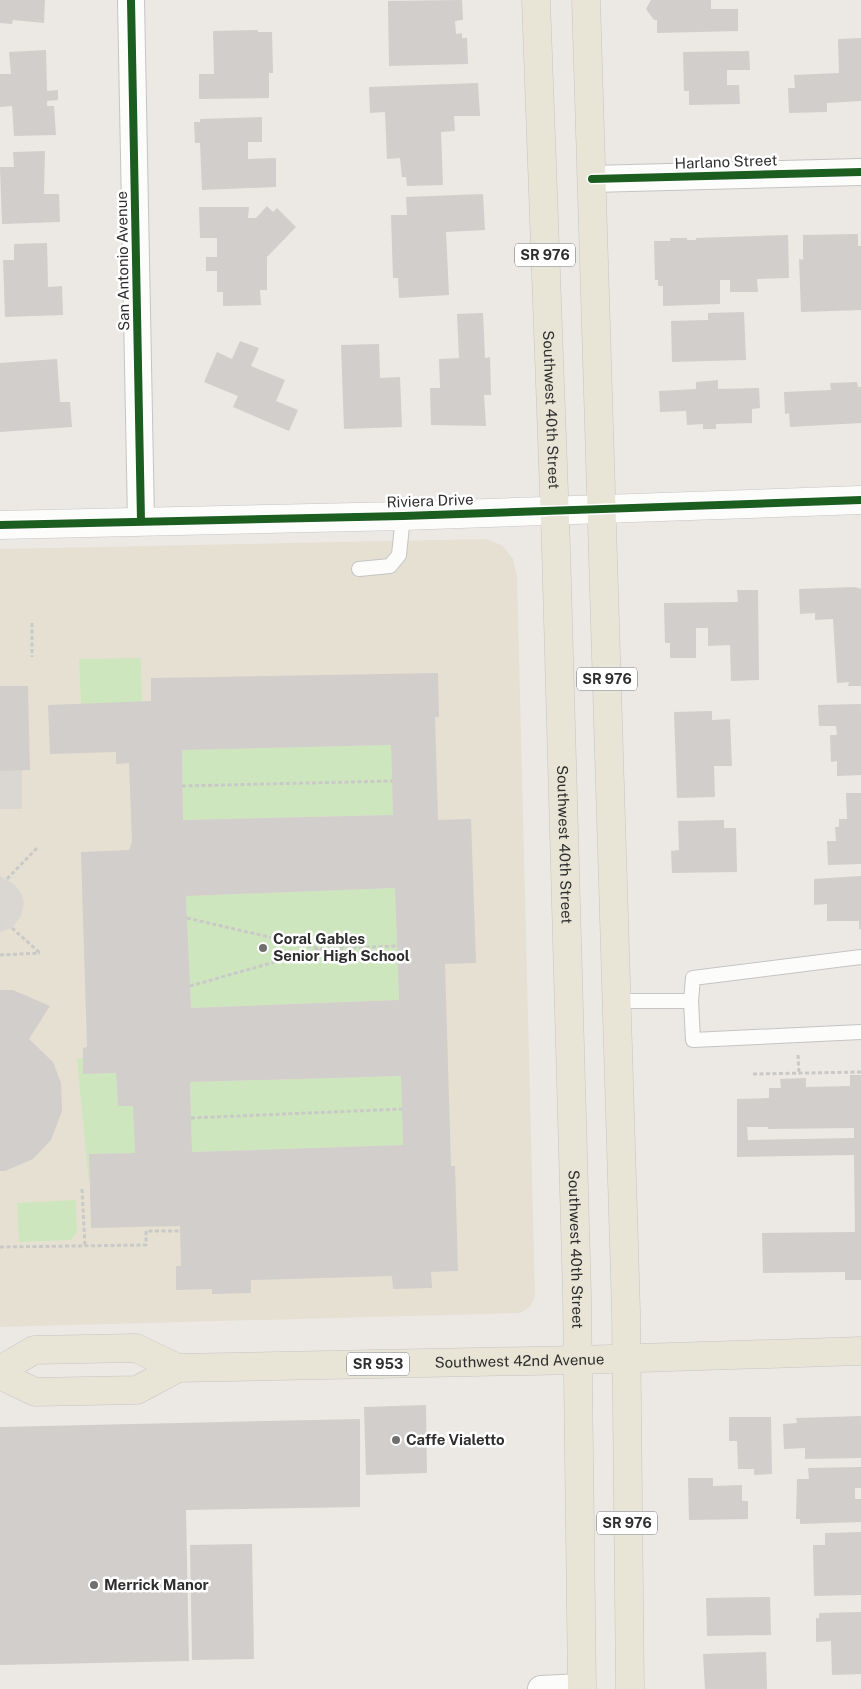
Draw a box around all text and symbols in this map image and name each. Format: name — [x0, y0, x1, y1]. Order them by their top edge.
street label: Harlano Street — [674, 151, 778, 172]
street label: San Antonio Avenue — [113, 191, 132, 331]
road number: SR 976 — [515, 244, 575, 266]
street label: Southwest 40th Street — [540, 330, 563, 490]
street label: Riviera Drive — [386, 490, 474, 511]
road number: SR 976 — [577, 668, 637, 691]
street label: Southwest 40th Street — [554, 765, 576, 924]
place label: Coral Gables Senior High School — [273, 930, 410, 964]
marker: Coral Gables Senior High School — [257, 942, 269, 954]
street label: Southwest 40th Street — [565, 1170, 586, 1329]
street label: Southwest 42nd Avenue — [434, 1350, 605, 1371]
road number: SR 953 — [347, 1352, 409, 1376]
place label: Caffe Vialetto — [406, 1431, 505, 1448]
marker: Caffe Vialetto — [390, 1434, 402, 1446]
road number: SR 976 — [597, 1512, 657, 1535]
place label: Merrick Manor — [104, 1576, 209, 1593]
marker: Merrick Manor — [88, 1579, 100, 1591]

